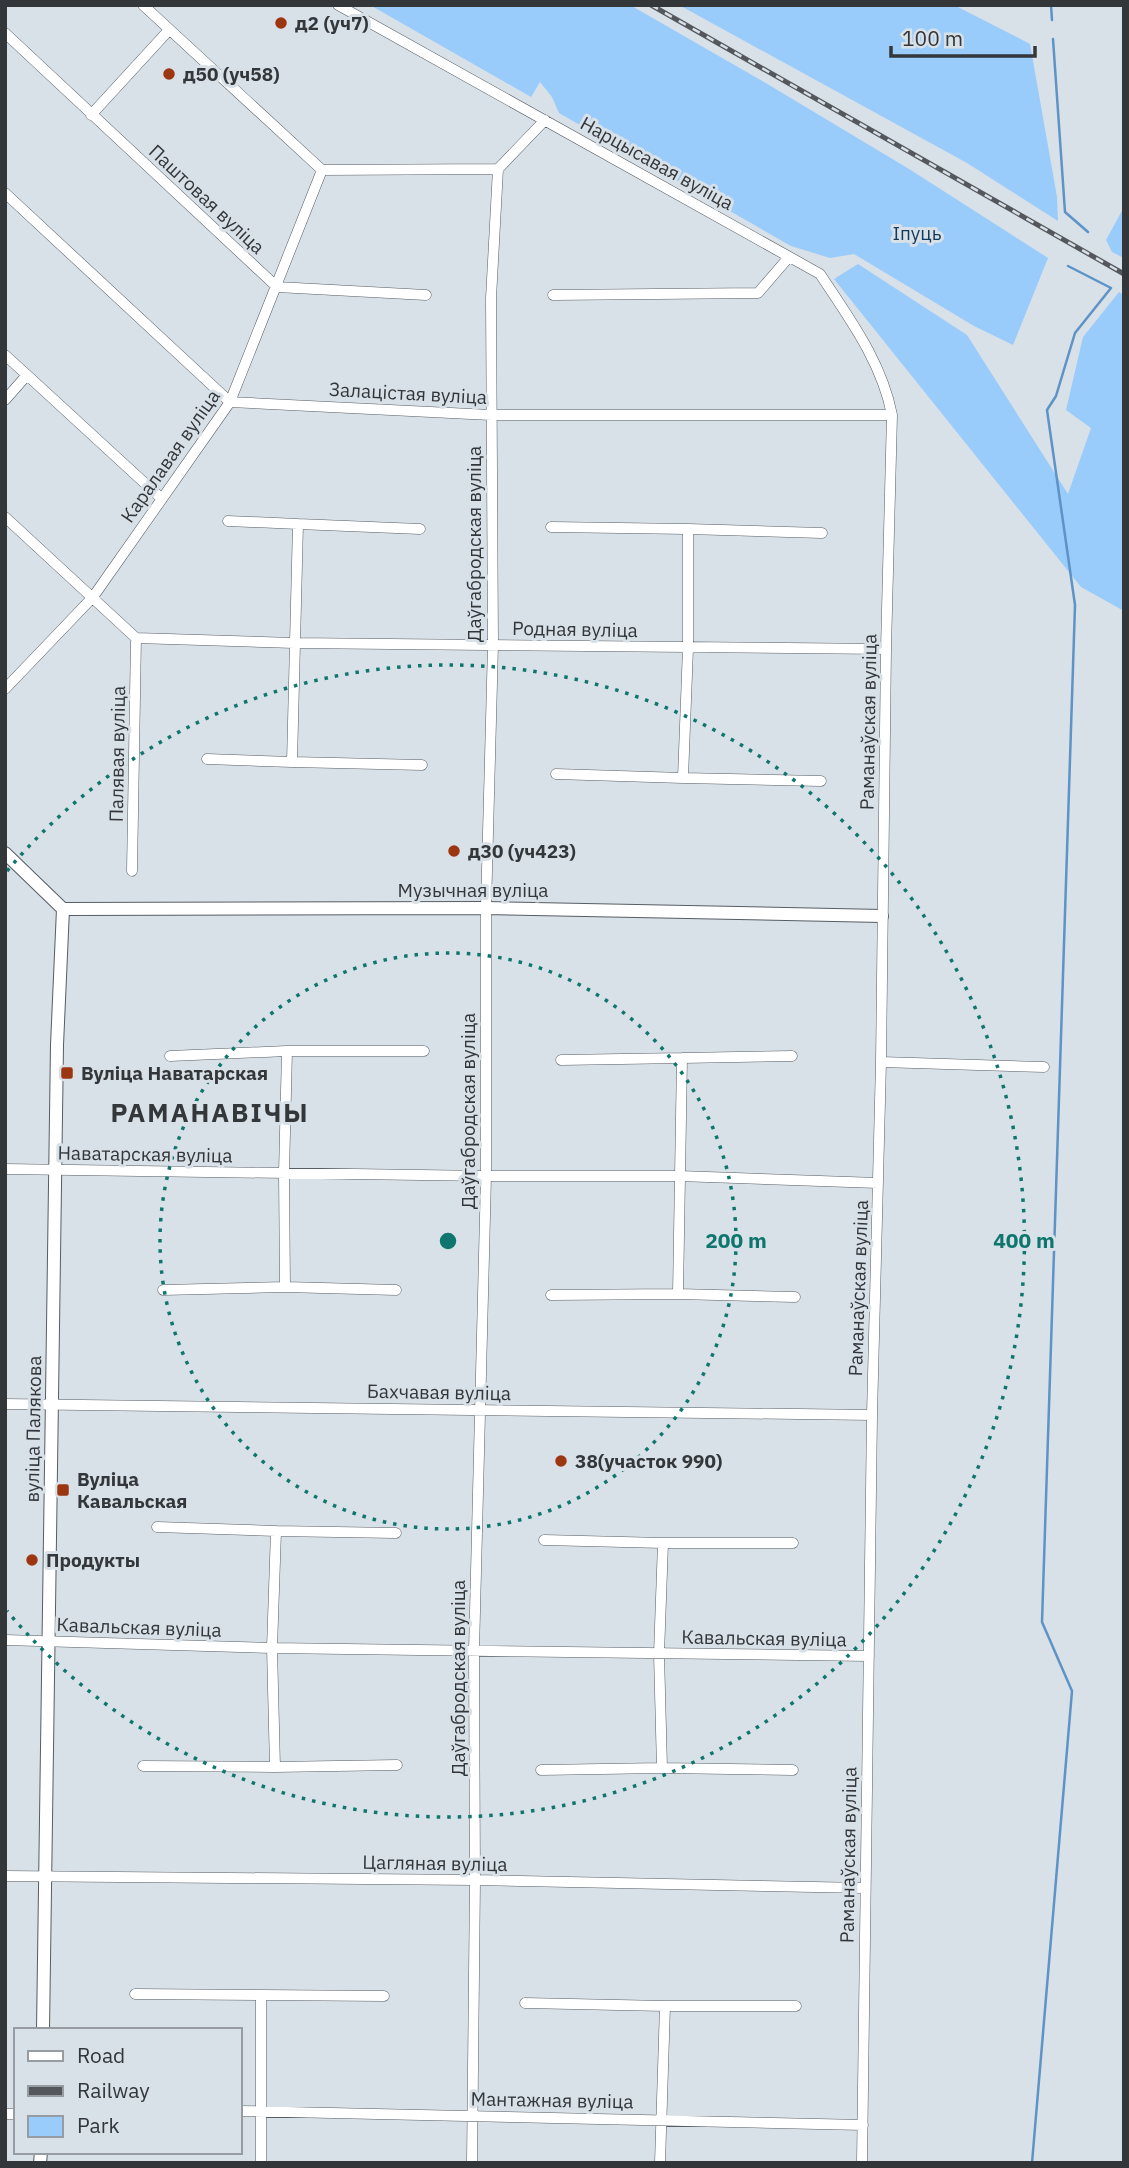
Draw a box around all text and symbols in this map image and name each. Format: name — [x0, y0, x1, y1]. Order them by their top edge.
place label: д2 (уч7) — [295, 11, 369, 35]
scale bar — [891, 14, 1034, 58]
marker: д2 (уч7) — [273, 15, 289, 31]
text: 100 m — [902, 24, 963, 52]
place label: д50 (уч58) — [183, 62, 280, 86]
marker: д50 (уч58) — [161, 66, 177, 82]
street label: Нарцысавая вуліца — [576, 111, 738, 215]
street label: Паштовая вуліца — [144, 139, 270, 259]
park label: Іпуць — [892, 221, 942, 245]
street label: Залацістая вуліца — [328, 377, 488, 409]
street label: Каралавая вуліца — [115, 385, 225, 527]
street label: Даўгабродская вуліца — [462, 446, 486, 642]
street label: Родная вуліца — [512, 616, 638, 642]
street label: Раманаўская вуліца — [854, 634, 882, 810]
street label: Палявая вуліца — [104, 686, 130, 822]
place label: д30 (уч423) — [468, 839, 576, 863]
marker: д30 (уч423) — [446, 843, 462, 859]
street label: Музычная вуліца — [397, 878, 549, 902]
street label: Даўгабродская вуліца — [456, 1013, 480, 1209]
place label: Вуліца Наватарская — [81, 1061, 268, 1085]
marker: Вуліца Наватарская — [59, 1065, 75, 1081]
district label: РАМАНАВІЧЫ — [110, 1095, 310, 1129]
street label: Наватарская вуліца — [57, 1140, 233, 1168]
street label: Раманаўская вуліца — [843, 1199, 873, 1377]
text: 200 m — [705, 1226, 767, 1254]
text: 400 m — [993, 1226, 1055, 1254]
centre of rings — [436, 1229, 460, 1253]
street label: вуліца Палякова — [20, 1355, 46, 1503]
street label: Бахчавая вуліца — [367, 1379, 511, 1405]
place label: 38(участок 990) — [575, 1449, 722, 1473]
marker: 38(участок 990) — [553, 1453, 569, 1469]
place label: Вуліца Кавальская — [77, 1467, 187, 1513]
marker: Вуліца Кавальская — [55, 1482, 71, 1498]
place label: Продукты — [46, 1548, 140, 1572]
marker: Продукты — [24, 1552, 40, 1568]
street label: Даўгабродская вуліца — [446, 1580, 470, 1776]
street label: Кавальская вуліца — [56, 1612, 222, 1642]
street label: Кавальская вуліца — [681, 1625, 847, 1651]
street label: Раманаўская вуліца — [834, 1767, 862, 1943]
street label: Цагляная вуліца — [362, 1850, 508, 1876]
legend — [14, 2028, 242, 2154]
text: Road — [77, 2041, 125, 2069]
text: Railway — [77, 2076, 150, 2104]
street label: Мантажная вуліца — [470, 2087, 634, 2113]
text: Park — [77, 2111, 120, 2139]

